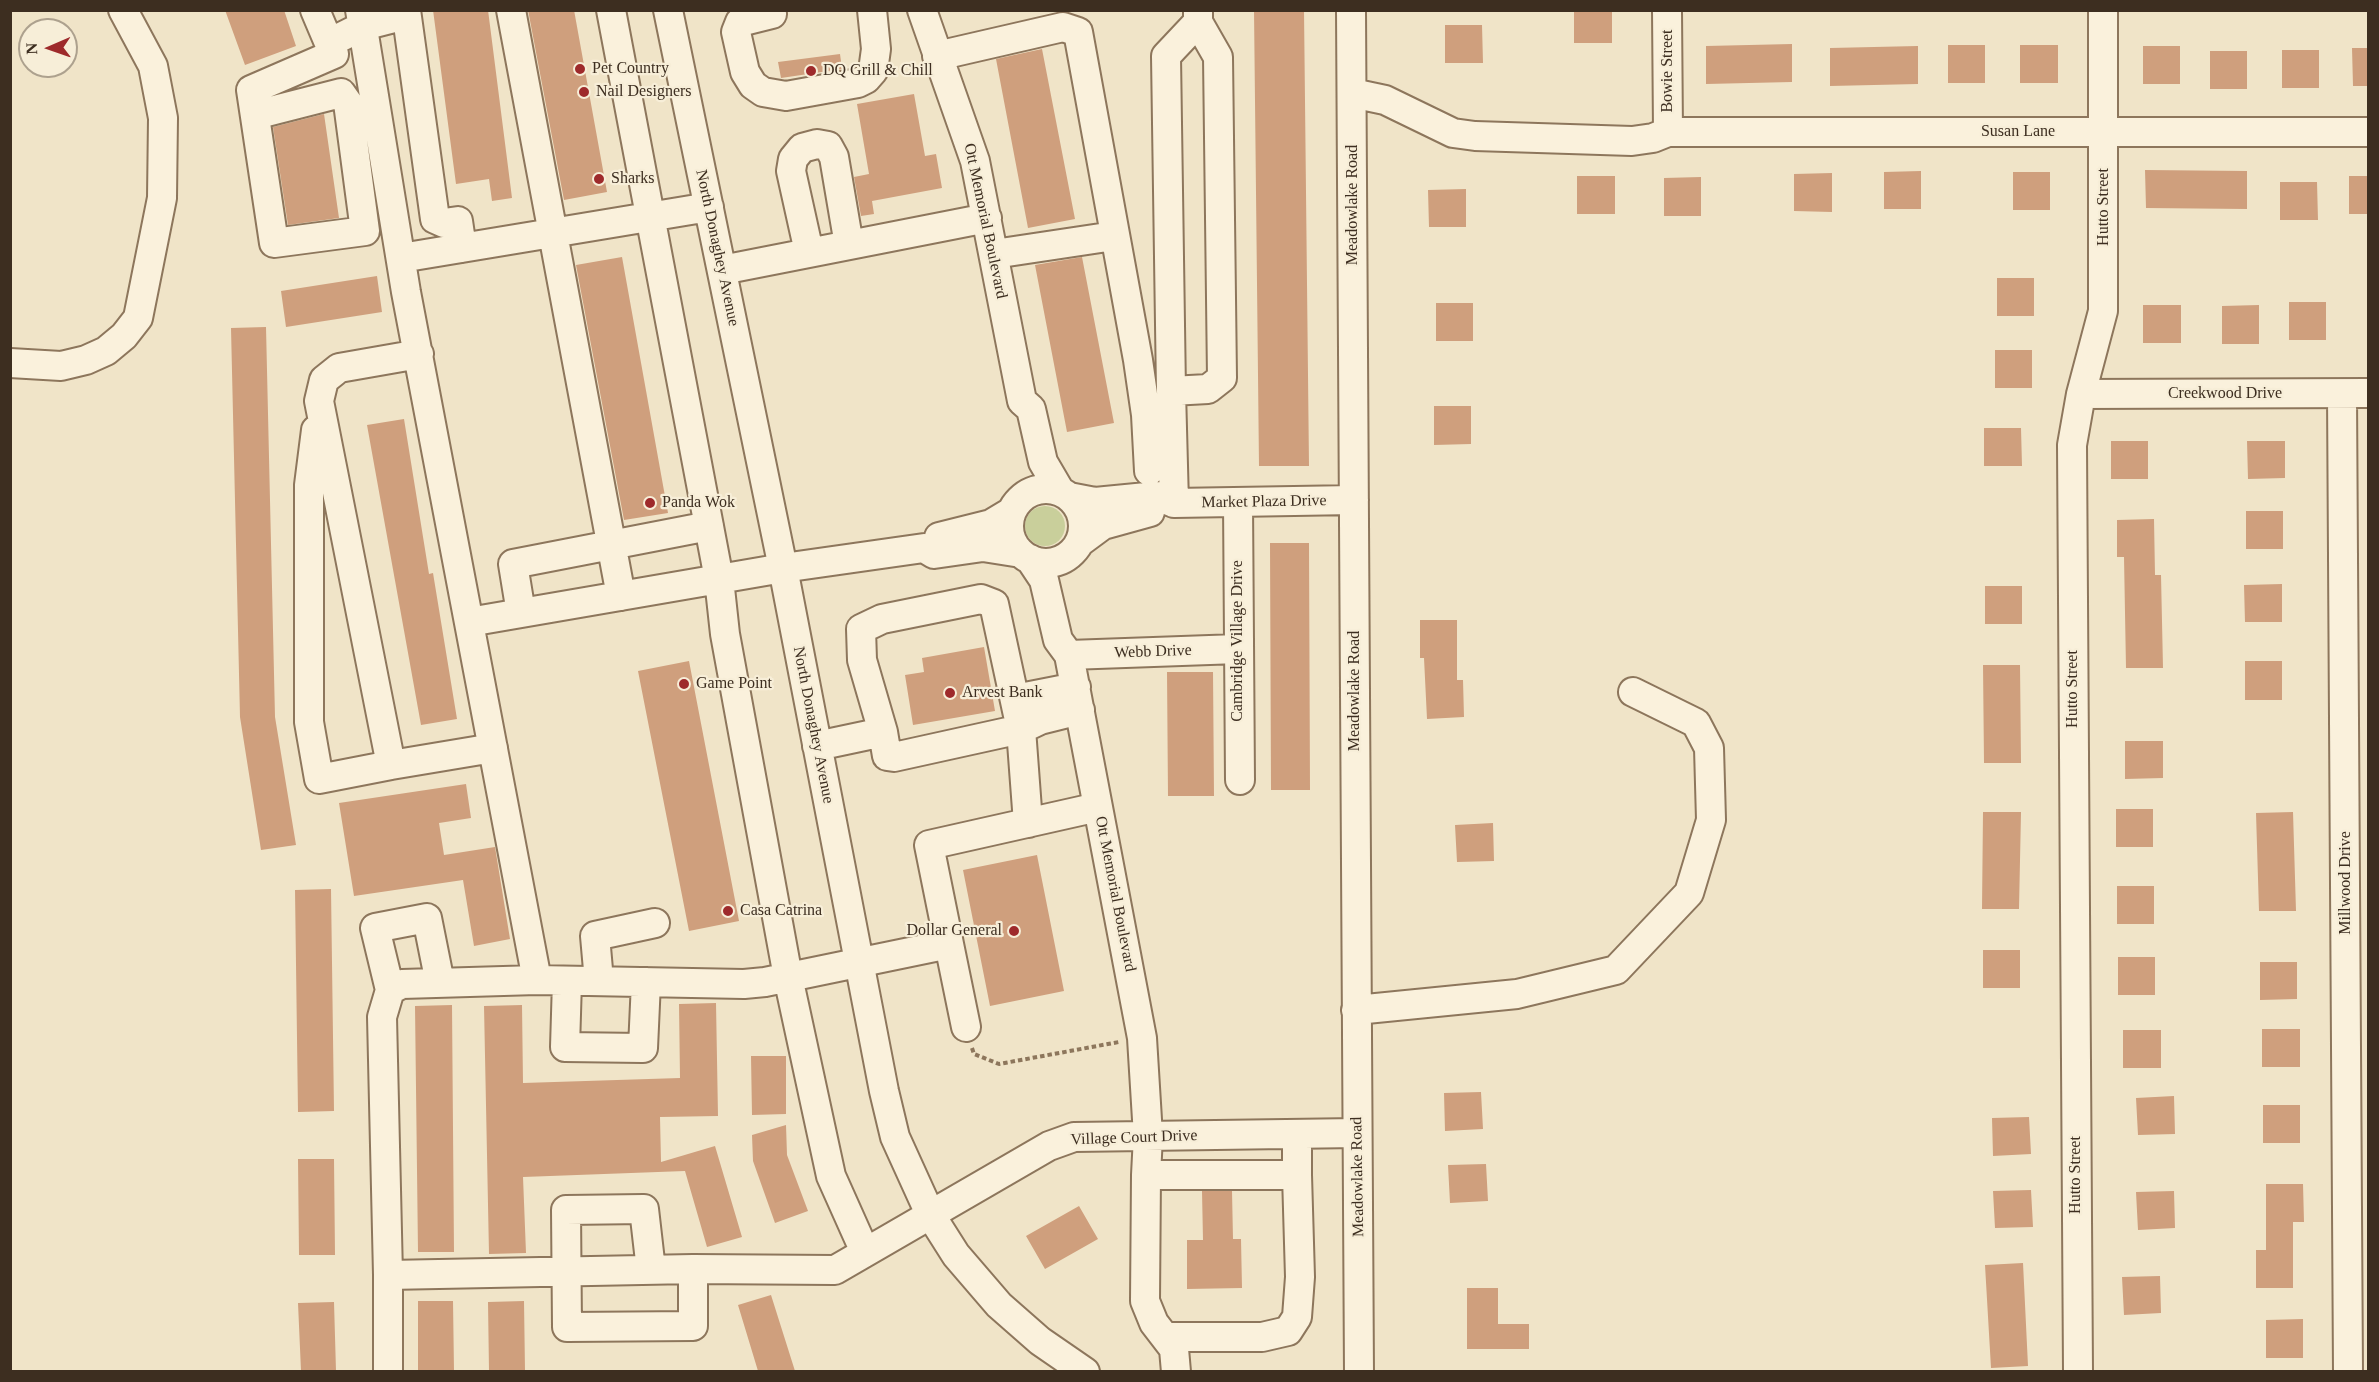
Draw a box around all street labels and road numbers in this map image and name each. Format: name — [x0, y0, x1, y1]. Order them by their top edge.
street label: Bowie Street — [1658, 29, 1678, 113]
street label: Susan Lane — [1981, 122, 2055, 142]
street label: Ott Memorial Boulevard — [959, 142, 1011, 300]
street label: Meadowlake Road — [1343, 145, 1363, 265]
street label: North Donaghey Avenue — [691, 168, 743, 328]
street label: Hutto Street — [2094, 168, 2114, 246]
street label: Creekwood Drive — [2168, 384, 2282, 404]
street label: Market Plaza Drive — [1201, 491, 1327, 513]
street label: Cambridge Village Drive — [1228, 560, 1248, 722]
street label: Meadowlake Road — [1345, 631, 1365, 751]
street label: Webb Drive — [1114, 641, 1192, 663]
street label: North Donaghey Avenue — [788, 645, 838, 805]
street label: Hutto Street — [2063, 650, 2083, 728]
street label: Ott Memorial Boulevard — [1090, 815, 1140, 973]
street label: Millwood Drive — [2336, 831, 2356, 935]
street label: Meadowlake Road — [1347, 1117, 1369, 1237]
street label: Village Court Drive — [1070, 1126, 1198, 1150]
street label: Hutto Street — [2066, 1136, 2086, 1214]

